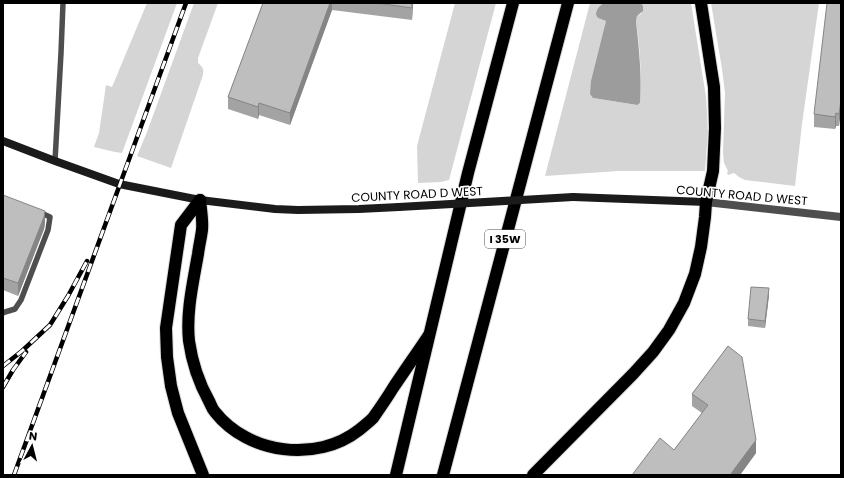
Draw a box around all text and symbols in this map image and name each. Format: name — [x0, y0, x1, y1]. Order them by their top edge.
street label: COUNTY ROAD D WEST — [676, 181, 809, 209]
street label: COUNTY ROAD D WEST — [351, 182, 484, 206]
road number: I 35W — [485, 230, 525, 248]
north arrow — [12, 426, 52, 466]
text: N — [28, 428, 38, 445]

